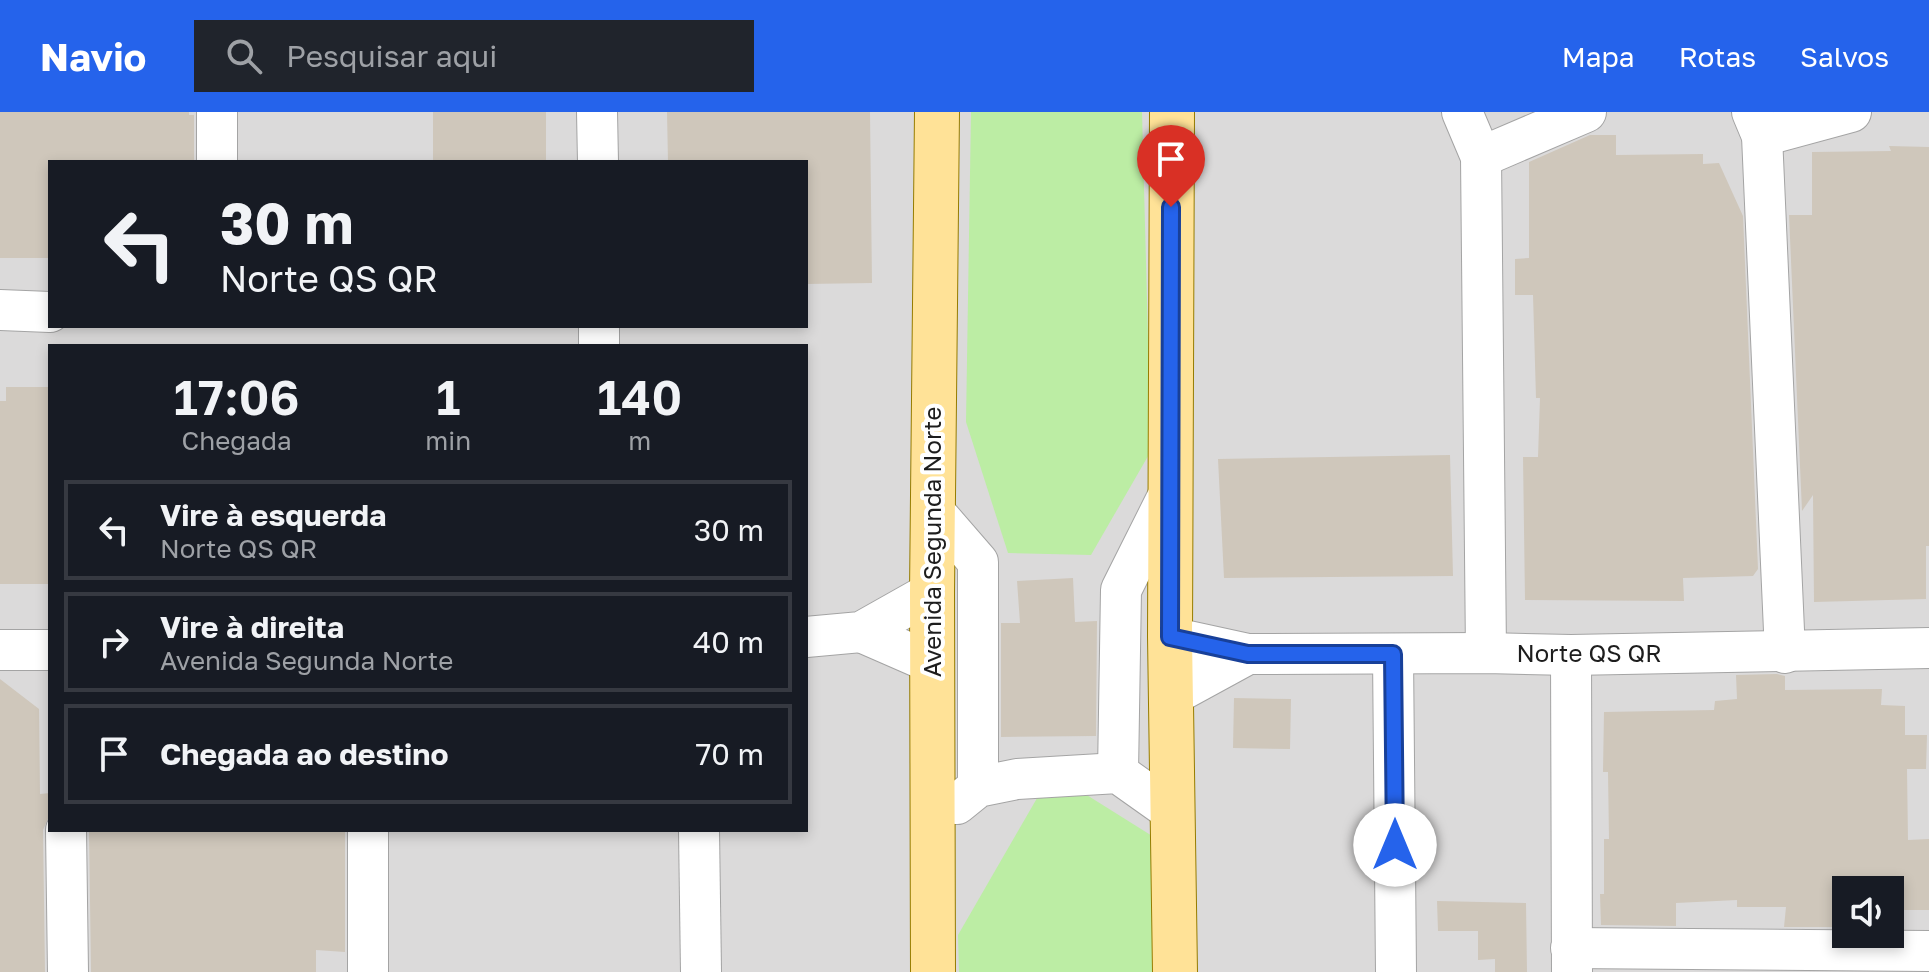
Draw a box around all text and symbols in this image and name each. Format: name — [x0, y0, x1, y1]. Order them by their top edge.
search box — [194, 20, 754, 92]
text: Navio — [40, 34, 146, 79]
icon: search — [222, 34, 266, 78]
text: Pesquisar aqui — [286, 38, 497, 74]
text: Mapa — [1562, 40, 1635, 73]
text: Rotas — [1679, 40, 1756, 73]
text: Salvos — [1800, 40, 1889, 73]
pin — [1137, 125, 1205, 207]
icon: arrive — [1149, 137, 1193, 181]
text: 30 m — [220, 189, 354, 256]
icon: left — [88, 192, 192, 296]
text: Norte QS QR — [220, 257, 438, 300]
text: 17:06 — [174, 368, 299, 426]
text: 1 — [436, 368, 460, 426]
text: 140 — [597, 368, 682, 426]
street label: Avenida Segunda Norte — [917, 407, 946, 677]
text: Chegada — [182, 425, 292, 456]
text: min — [425, 425, 471, 456]
text: m — [628, 425, 651, 456]
text: Vire à esquerda — [160, 497, 386, 533]
icon: left — [92, 508, 136, 552]
text: 30 m — [694, 512, 764, 548]
text: Norte QS QR — [160, 533, 317, 564]
text: Vire à direita — [160, 609, 344, 645]
icon: right — [92, 620, 136, 664]
text: 40 m — [693, 624, 764, 660]
street label: Norte QS QR — [1516, 638, 1662, 667]
text: Avenida Segunda Norte — [160, 645, 453, 676]
icon: arrive — [92, 732, 136, 776]
text: Chegada ao destino — [160, 736, 448, 772]
text: 70 m — [695, 736, 764, 772]
position arrow — [1353, 803, 1437, 887]
map controls — [1832, 876, 1904, 948]
button: sound — [1832, 876, 1904, 948]

